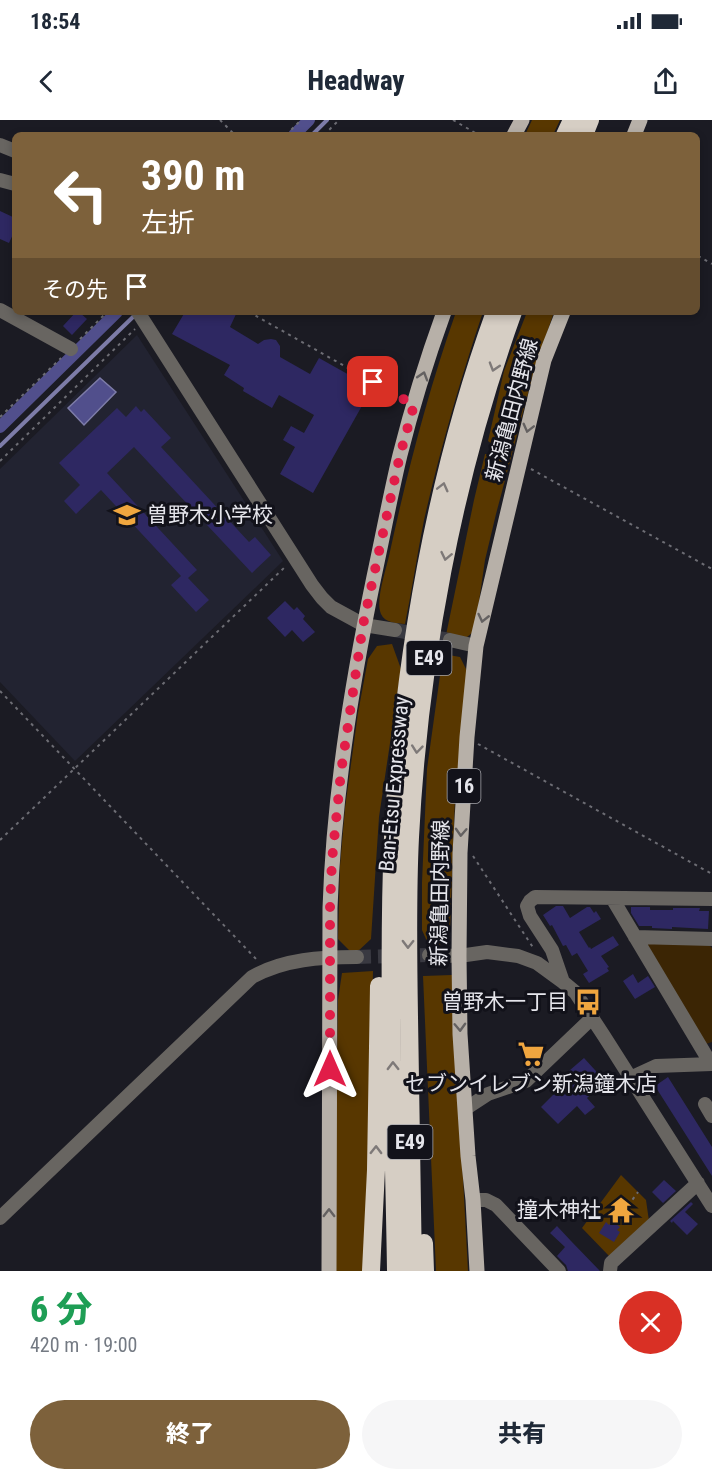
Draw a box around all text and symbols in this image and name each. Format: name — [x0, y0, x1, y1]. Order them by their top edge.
text: 18:54 — [30, 9, 81, 34]
icon: back — [30, 65, 63, 98]
text: Headway — [307, 65, 405, 97]
icon: share — [649, 65, 682, 98]
text: 390 m — [141, 151, 246, 200]
icon: left — [42, 156, 120, 234]
text: 左折 — [141, 207, 195, 239]
icon: arrive — [120, 270, 153, 303]
text: その先 — [42, 277, 108, 302]
street label: 新潟亀田内野線 — [481, 336, 543, 484]
pin — [347, 356, 398, 407]
one-way arrow — [489, 361, 501, 372]
icon: arrive — [356, 365, 389, 398]
one-way arrow — [416, 371, 428, 382]
one-way arrow — [522, 423, 535, 433]
one-way arrow — [436, 482, 449, 492]
school or university icon: 曽野木小学校 — [112, 500, 142, 530]
place label: 曽野木小学校 — [147, 503, 273, 527]
one-way arrow — [440, 551, 453, 561]
one-way arrow — [477, 613, 490, 623]
road number: E49 — [406, 641, 452, 675]
street label: Ban-Etsu Expressway — [374, 695, 414, 873]
one-way arrow — [411, 744, 424, 754]
road number: 16 — [448, 769, 480, 803]
street label: 新潟亀田内野線 — [427, 819, 453, 967]
one-way arrow — [455, 828, 468, 837]
one-way arrow — [402, 939, 414, 948]
bus stop icon: 曽野木一丁目 — [573, 987, 603, 1017]
place label: 曽野木一丁目 — [442, 990, 568, 1014]
one-way arrow — [454, 1023, 466, 1032]
position arrow — [298, 1037, 362, 1101]
supermarket icon: セブンイレブン新潟鐘木店 — [516, 1039, 546, 1069]
one-way arrow — [387, 1061, 399, 1070]
place label: セブンイレブン新潟鐘木店 — [405, 1072, 657, 1096]
road number: E49 — [388, 1125, 432, 1159]
one-way arrow — [370, 1145, 383, 1154]
temple icon: 撞木神社 — [606, 1195, 636, 1225]
place label: 撞木神社 — [517, 1198, 601, 1222]
one-way arrow — [323, 1208, 336, 1217]
text: 6 分 — [30, 1289, 93, 1331]
button: close — [619, 1291, 682, 1354]
text: 420 m · 19:00 — [30, 1333, 137, 1357]
button: 終了 — [30, 1400, 350, 1469]
button: 共有 — [362, 1400, 682, 1469]

